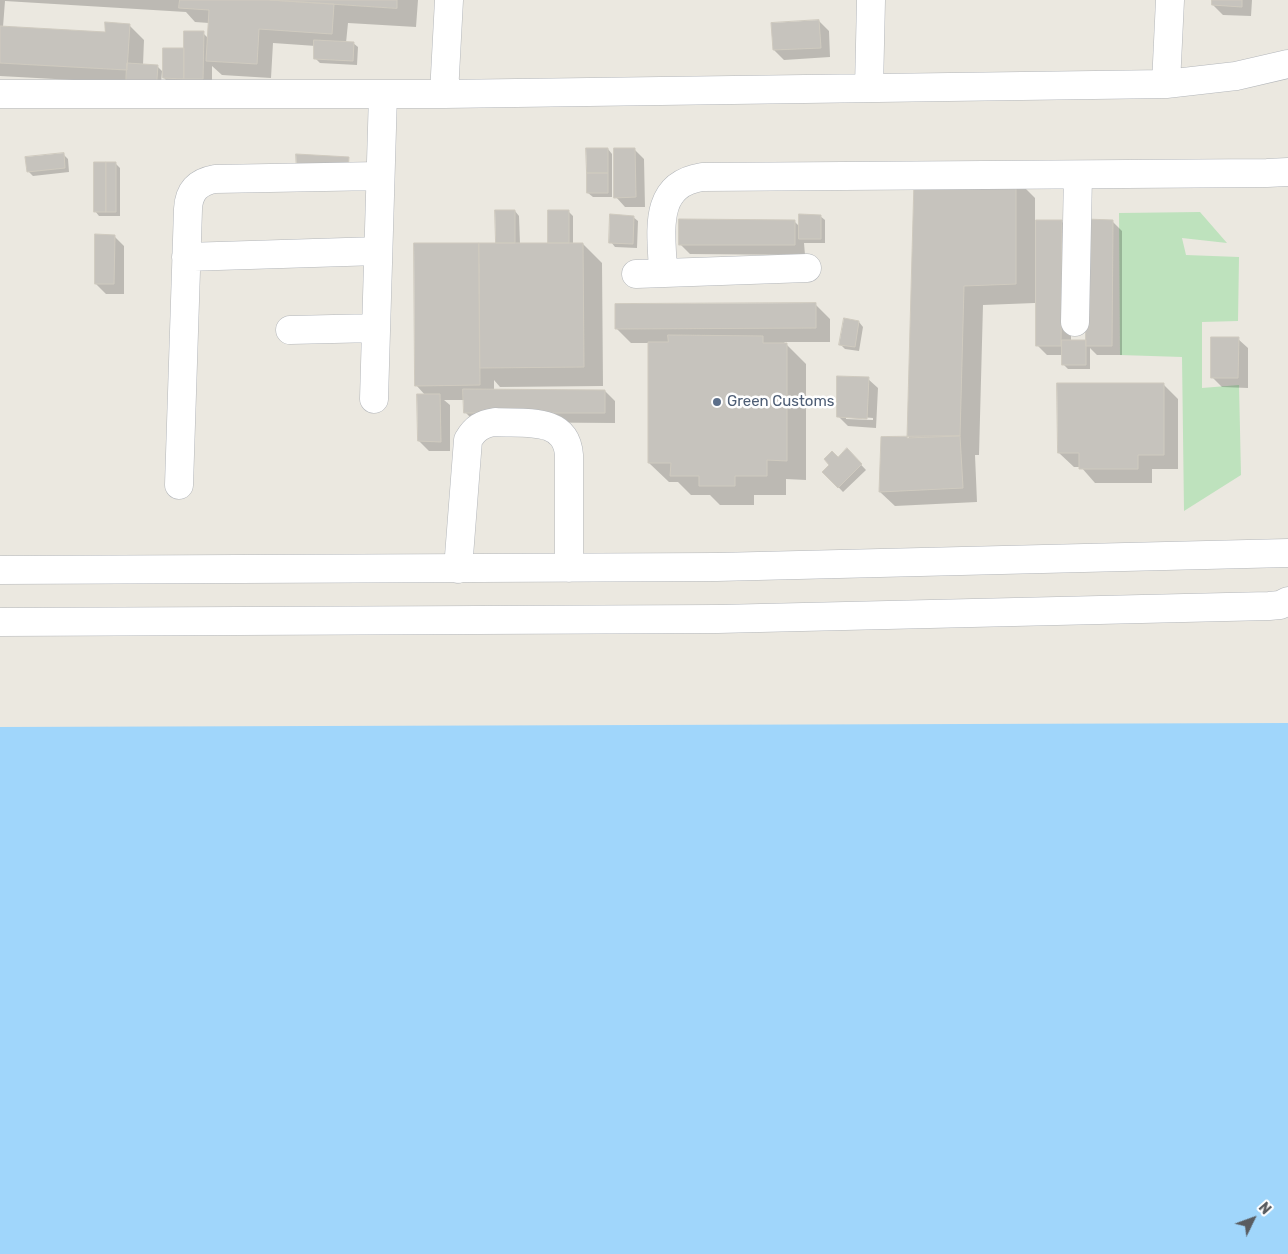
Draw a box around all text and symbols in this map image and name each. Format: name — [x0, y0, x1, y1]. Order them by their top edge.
place label: Green Customs — [727, 393, 834, 411]
marker: Green Customs — [711, 396, 723, 408]
north arrow — [1228, 1194, 1278, 1244]
text: N — [1255, 1199, 1274, 1218]

